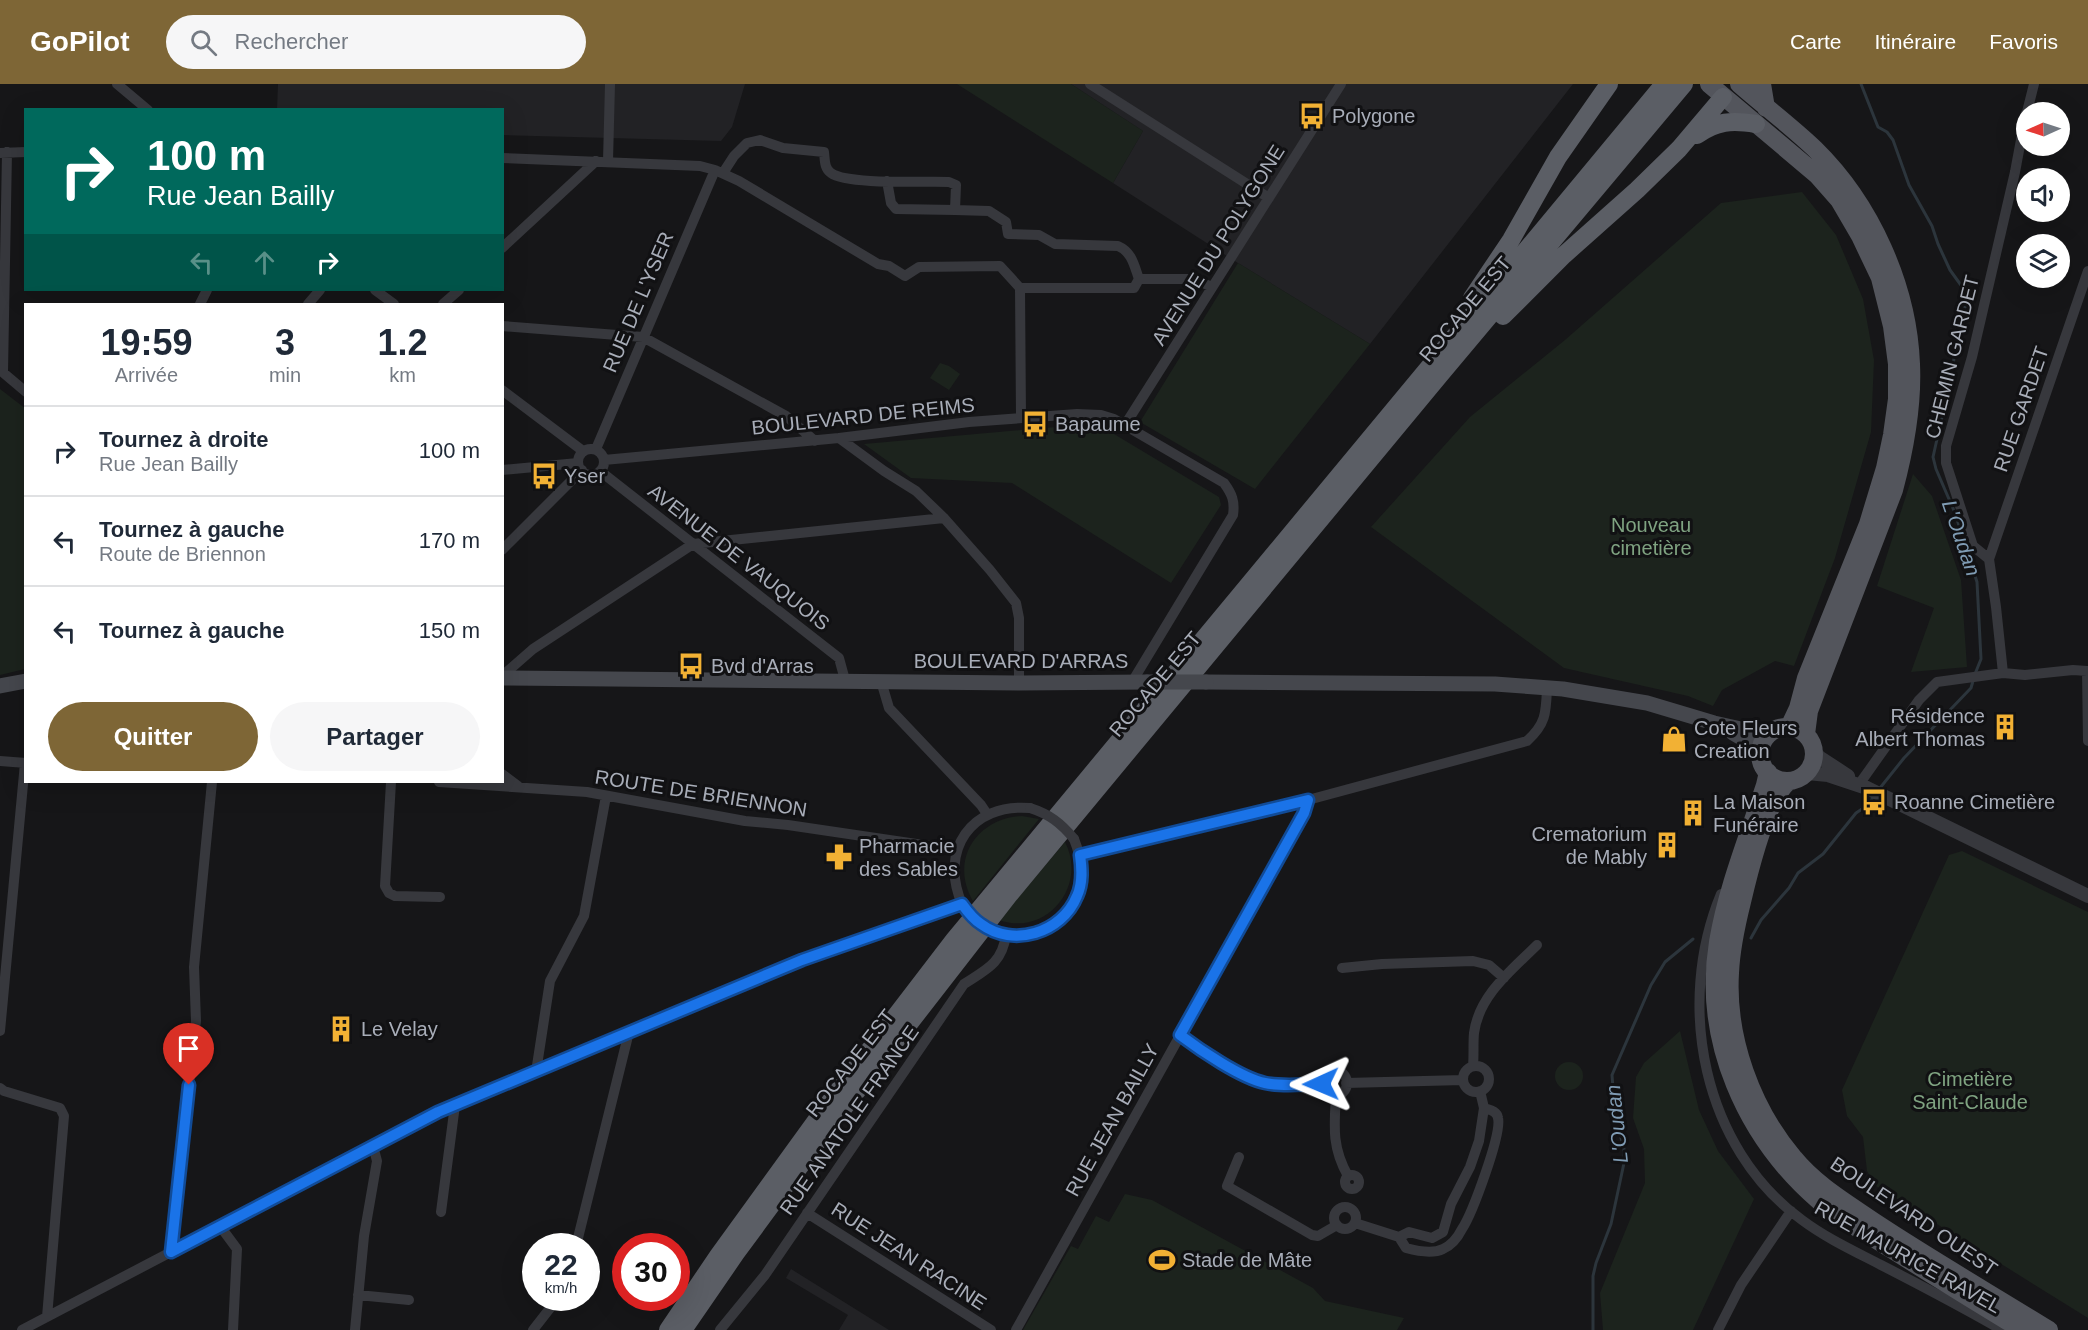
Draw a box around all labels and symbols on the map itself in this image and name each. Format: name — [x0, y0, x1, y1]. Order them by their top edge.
bus stop icon: Polygone — [1297, 101, 1327, 131]
north arrow — [2016, 102, 2070, 156]
place label: Polygone — [1332, 105, 1415, 127]
street label: AVENUE DU POLYGONE — [1147, 141, 1289, 349]
street label: RUE DE L'YSER — [598, 228, 678, 376]
street label: ROCADE EST — [1415, 252, 1515, 366]
street label: CHEMIN GARDET — [1921, 273, 1983, 441]
street label: RUE GARDET — [1989, 343, 2053, 475]
street label: BOULEVARD DE REIMS — [750, 393, 976, 439]
bus stop icon: Bapaume — [1020, 409, 1050, 439]
place label: Bapaume — [1055, 413, 1141, 435]
bus stop icon: Yser — [529, 461, 559, 491]
place label: Yser — [564, 465, 605, 487]
street label: AVENUE DE VAUQUOIS — [644, 479, 834, 635]
water label: L'Oudan — [1938, 497, 1985, 579]
park label: Nouveau cimetière — [1610, 514, 1692, 559]
street label: ROCADE EST — [1105, 627, 1205, 741]
street label: BOULEVARD D'ARRAS — [914, 650, 1128, 672]
bus stop icon: Bvd d'Arras — [676, 651, 706, 681]
place label: Bvd d'Arras — [711, 655, 814, 677]
place label: Résidence Albert Thomas — [1855, 705, 1985, 750]
building icon: Résidence Albert Thomas — [1990, 712, 2020, 742]
place label: Cote Fleurs Creation — [1694, 717, 1797, 762]
shop icon: Cote Fleurs Creation — [1659, 724, 1689, 754]
street label: ROUTE DE BRIENNON — [593, 765, 809, 821]
bus stop icon: Roanne Cimetière — [1859, 787, 1889, 817]
place label: La Maison Funéraire — [1713, 791, 1805, 836]
place label: Roanne Cimetière — [1894, 791, 2055, 813]
building icon: La Maison Funéraire — [1678, 798, 1708, 828]
place label: Crematorium de Mably — [1531, 823, 1647, 868]
building icon: Crematorium de Mably — [1652, 830, 1682, 860]
place label: Pharmacie des Sables — [859, 835, 958, 880]
pharmacy icon: Pharmacie des Sables — [824, 842, 854, 872]
street label: ROCADE EST — [801, 1005, 899, 1121]
building icon: Le Velay — [326, 1014, 356, 1044]
place label: Le Velay — [361, 1018, 438, 1040]
street label: RUE ANATOLE FRANCE — [775, 1021, 923, 1219]
pin — [163, 1023, 214, 1085]
street label: RUE JEAN BAILLY — [1061, 1040, 1163, 1200]
position arrow — [1289, 1052, 1353, 1116]
park label: Cimetière Saint-Claude — [1912, 1068, 2028, 1113]
water label: L'Oudan — [1601, 1084, 1632, 1164]
street label: BOULEVARD OUEST — [1826, 1152, 2002, 1280]
street label: RUE MAURICE RAVEL — [1811, 1197, 2005, 1317]
street label: RUE JEAN RACINE — [828, 1198, 990, 1314]
speed limit sign: 30 — [612, 1233, 690, 1311]
sports icon: Stade de Mâte — [1147, 1245, 1177, 1275]
place label: Stade de Mâte — [1182, 1249, 1312, 1271]

